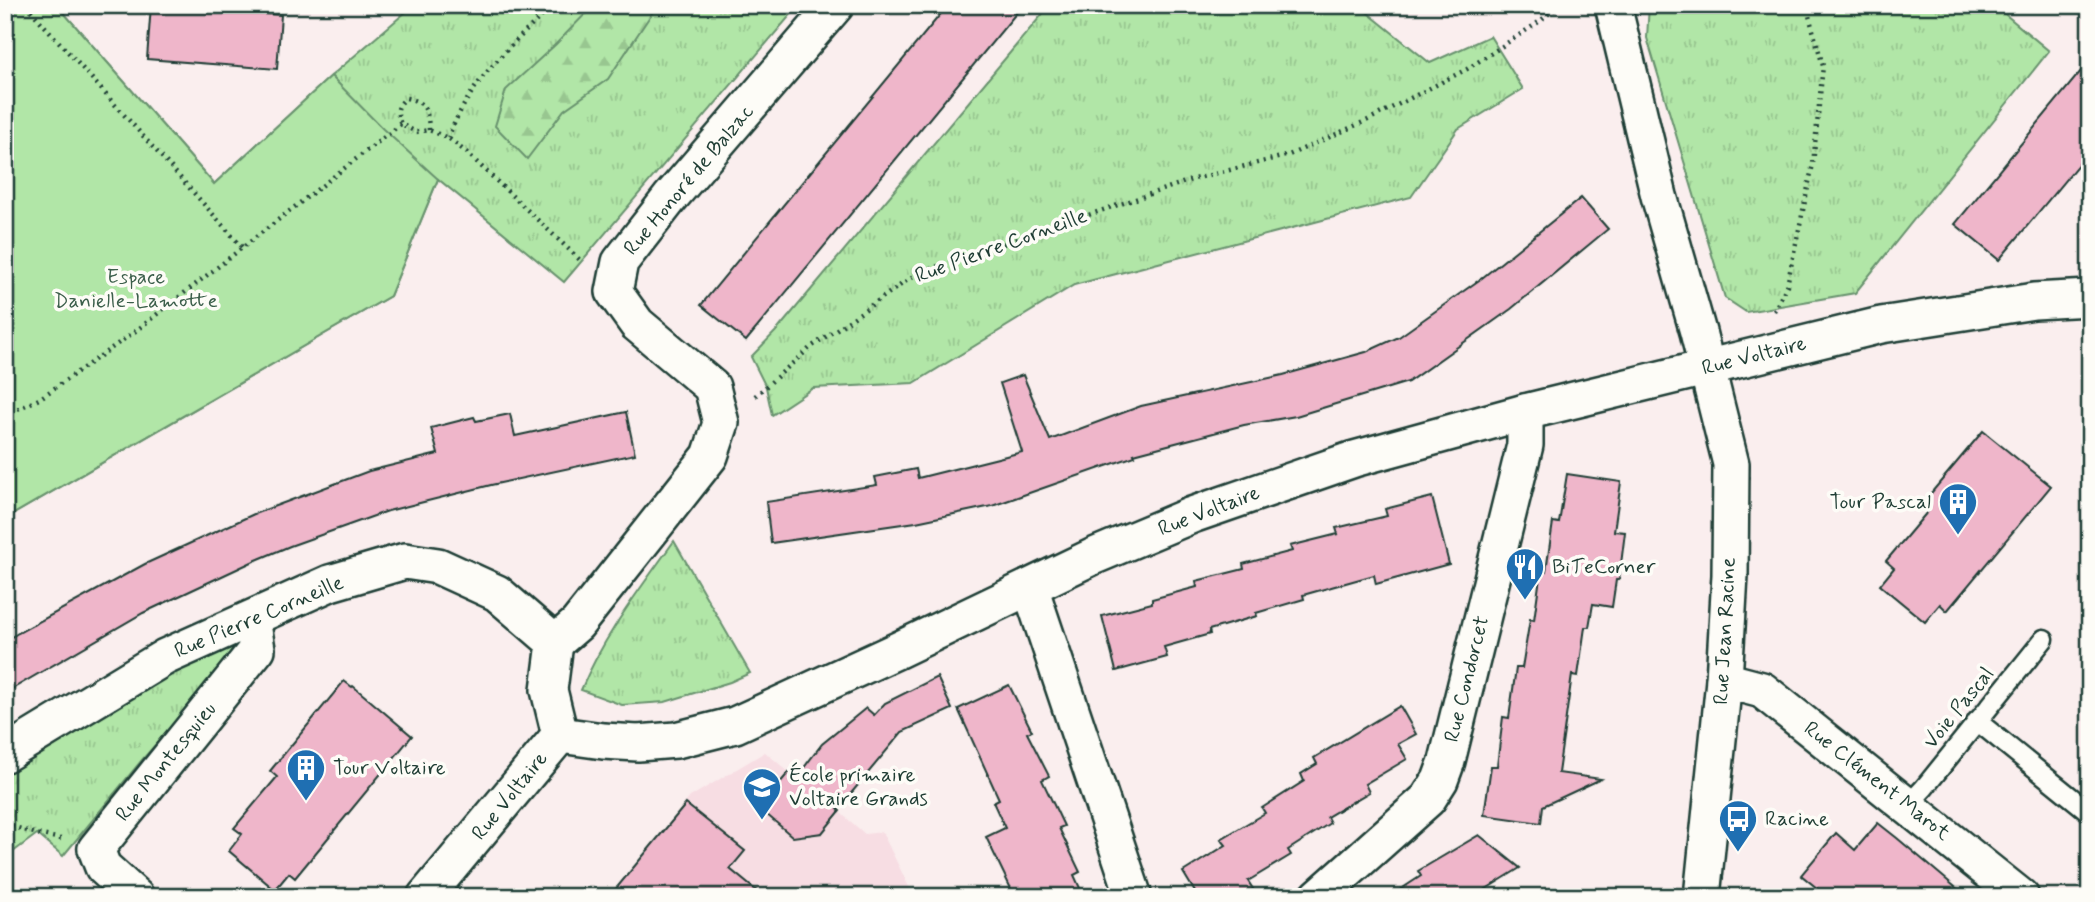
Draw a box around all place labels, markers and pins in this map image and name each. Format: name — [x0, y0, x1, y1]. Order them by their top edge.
building icon: Tour Pascal — [1937, 481, 1979, 536]
place label: Tour Pascal — [1829, 488, 1931, 516]
restaurant icon: BiTeCorner — [1504, 546, 1546, 601]
place label: BiTeCorner — [1552, 553, 1656, 581]
building icon: Tour Voltaire — [285, 747, 327, 802]
place label: Tour Voltaire — [333, 754, 446, 782]
place label: École primaire Voltaire Grands — [789, 761, 928, 813]
school or university icon: École primaire Voltaire Grands — [741, 766, 783, 821]
bus stop icon: Racine — [1717, 798, 1759, 853]
place label: Racine — [1765, 805, 1829, 833]

